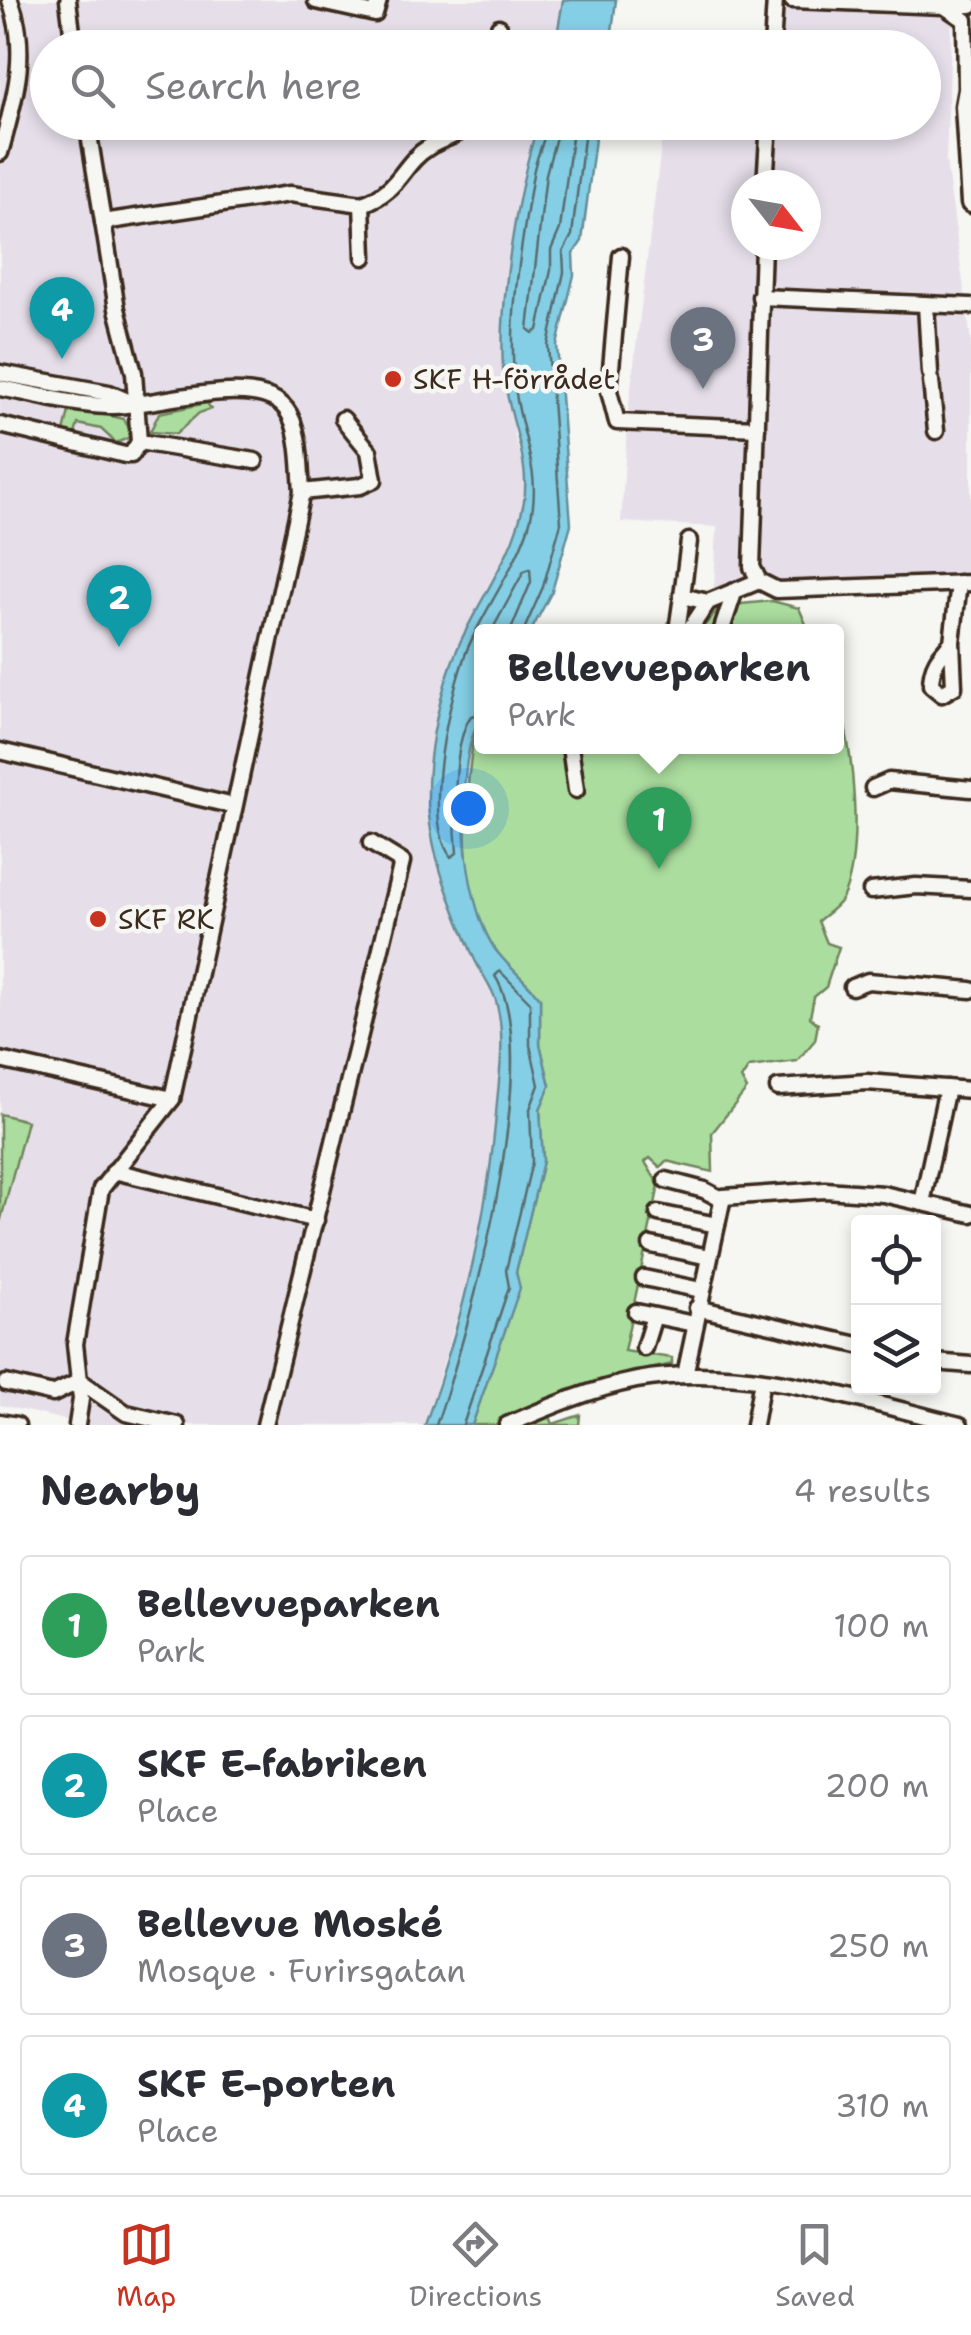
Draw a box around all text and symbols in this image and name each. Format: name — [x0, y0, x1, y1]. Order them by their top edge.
search box — [30, 30, 941, 140]
icon: search — [65, 58, 120, 113]
text: Search here — [145, 60, 362, 111]
north arrow — [731, 170, 821, 260]
pin: 4 — [30, 276, 94, 359]
pin: 3 — [670, 306, 736, 389]
place label: SKF H-förrådet — [413, 360, 616, 398]
marker: SKF H-förrådet — [382, 368, 404, 390]
pin: 2 — [86, 564, 152, 647]
popup — [474, 624, 844, 754]
text: Bellevueparken — [508, 642, 810, 693]
text: Park — [508, 693, 576, 736]
your location — [443, 783, 494, 834]
pin: 1 — [626, 786, 692, 869]
place label: SKF RK — [118, 900, 214, 938]
marker: SKF RK — [87, 908, 109, 930]
map controls — [851, 1215, 941, 1395]
button: locate — [851, 1215, 941, 1305]
button: layers — [851, 1305, 941, 1395]
text: Nearby — [40, 1462, 200, 1518]
text: 4 results — [794, 1469, 931, 1512]
text: Bellevueparken — [137, 1578, 440, 1629]
text: 1 — [67, 1604, 82, 1647]
text: 100 m — [833, 1604, 929, 1647]
text: Park — [137, 1629, 206, 1672]
text: SKF E-fabriken — [137, 1738, 427, 1789]
text: 2 — [63, 1764, 86, 1807]
text: 200 m — [825, 1764, 929, 1807]
text: Place — [137, 1789, 219, 1832]
text: Bellevue Moské — [137, 1898, 443, 1949]
text: 3 — [63, 1924, 86, 1967]
text: 250 m — [827, 1924, 929, 1967]
text: Mosque · Furirsgatan — [137, 1949, 466, 1992]
text: SKF E-porten — [137, 2058, 395, 2109]
text: 4 — [63, 2084, 86, 2127]
text: 310 m — [835, 2084, 929, 2127]
text: Place — [137, 2109, 219, 2152]
tab: Map — [116, 2217, 176, 2315]
tab: Directions — [409, 2217, 542, 2315]
tab: Saved — [775, 2217, 855, 2315]

